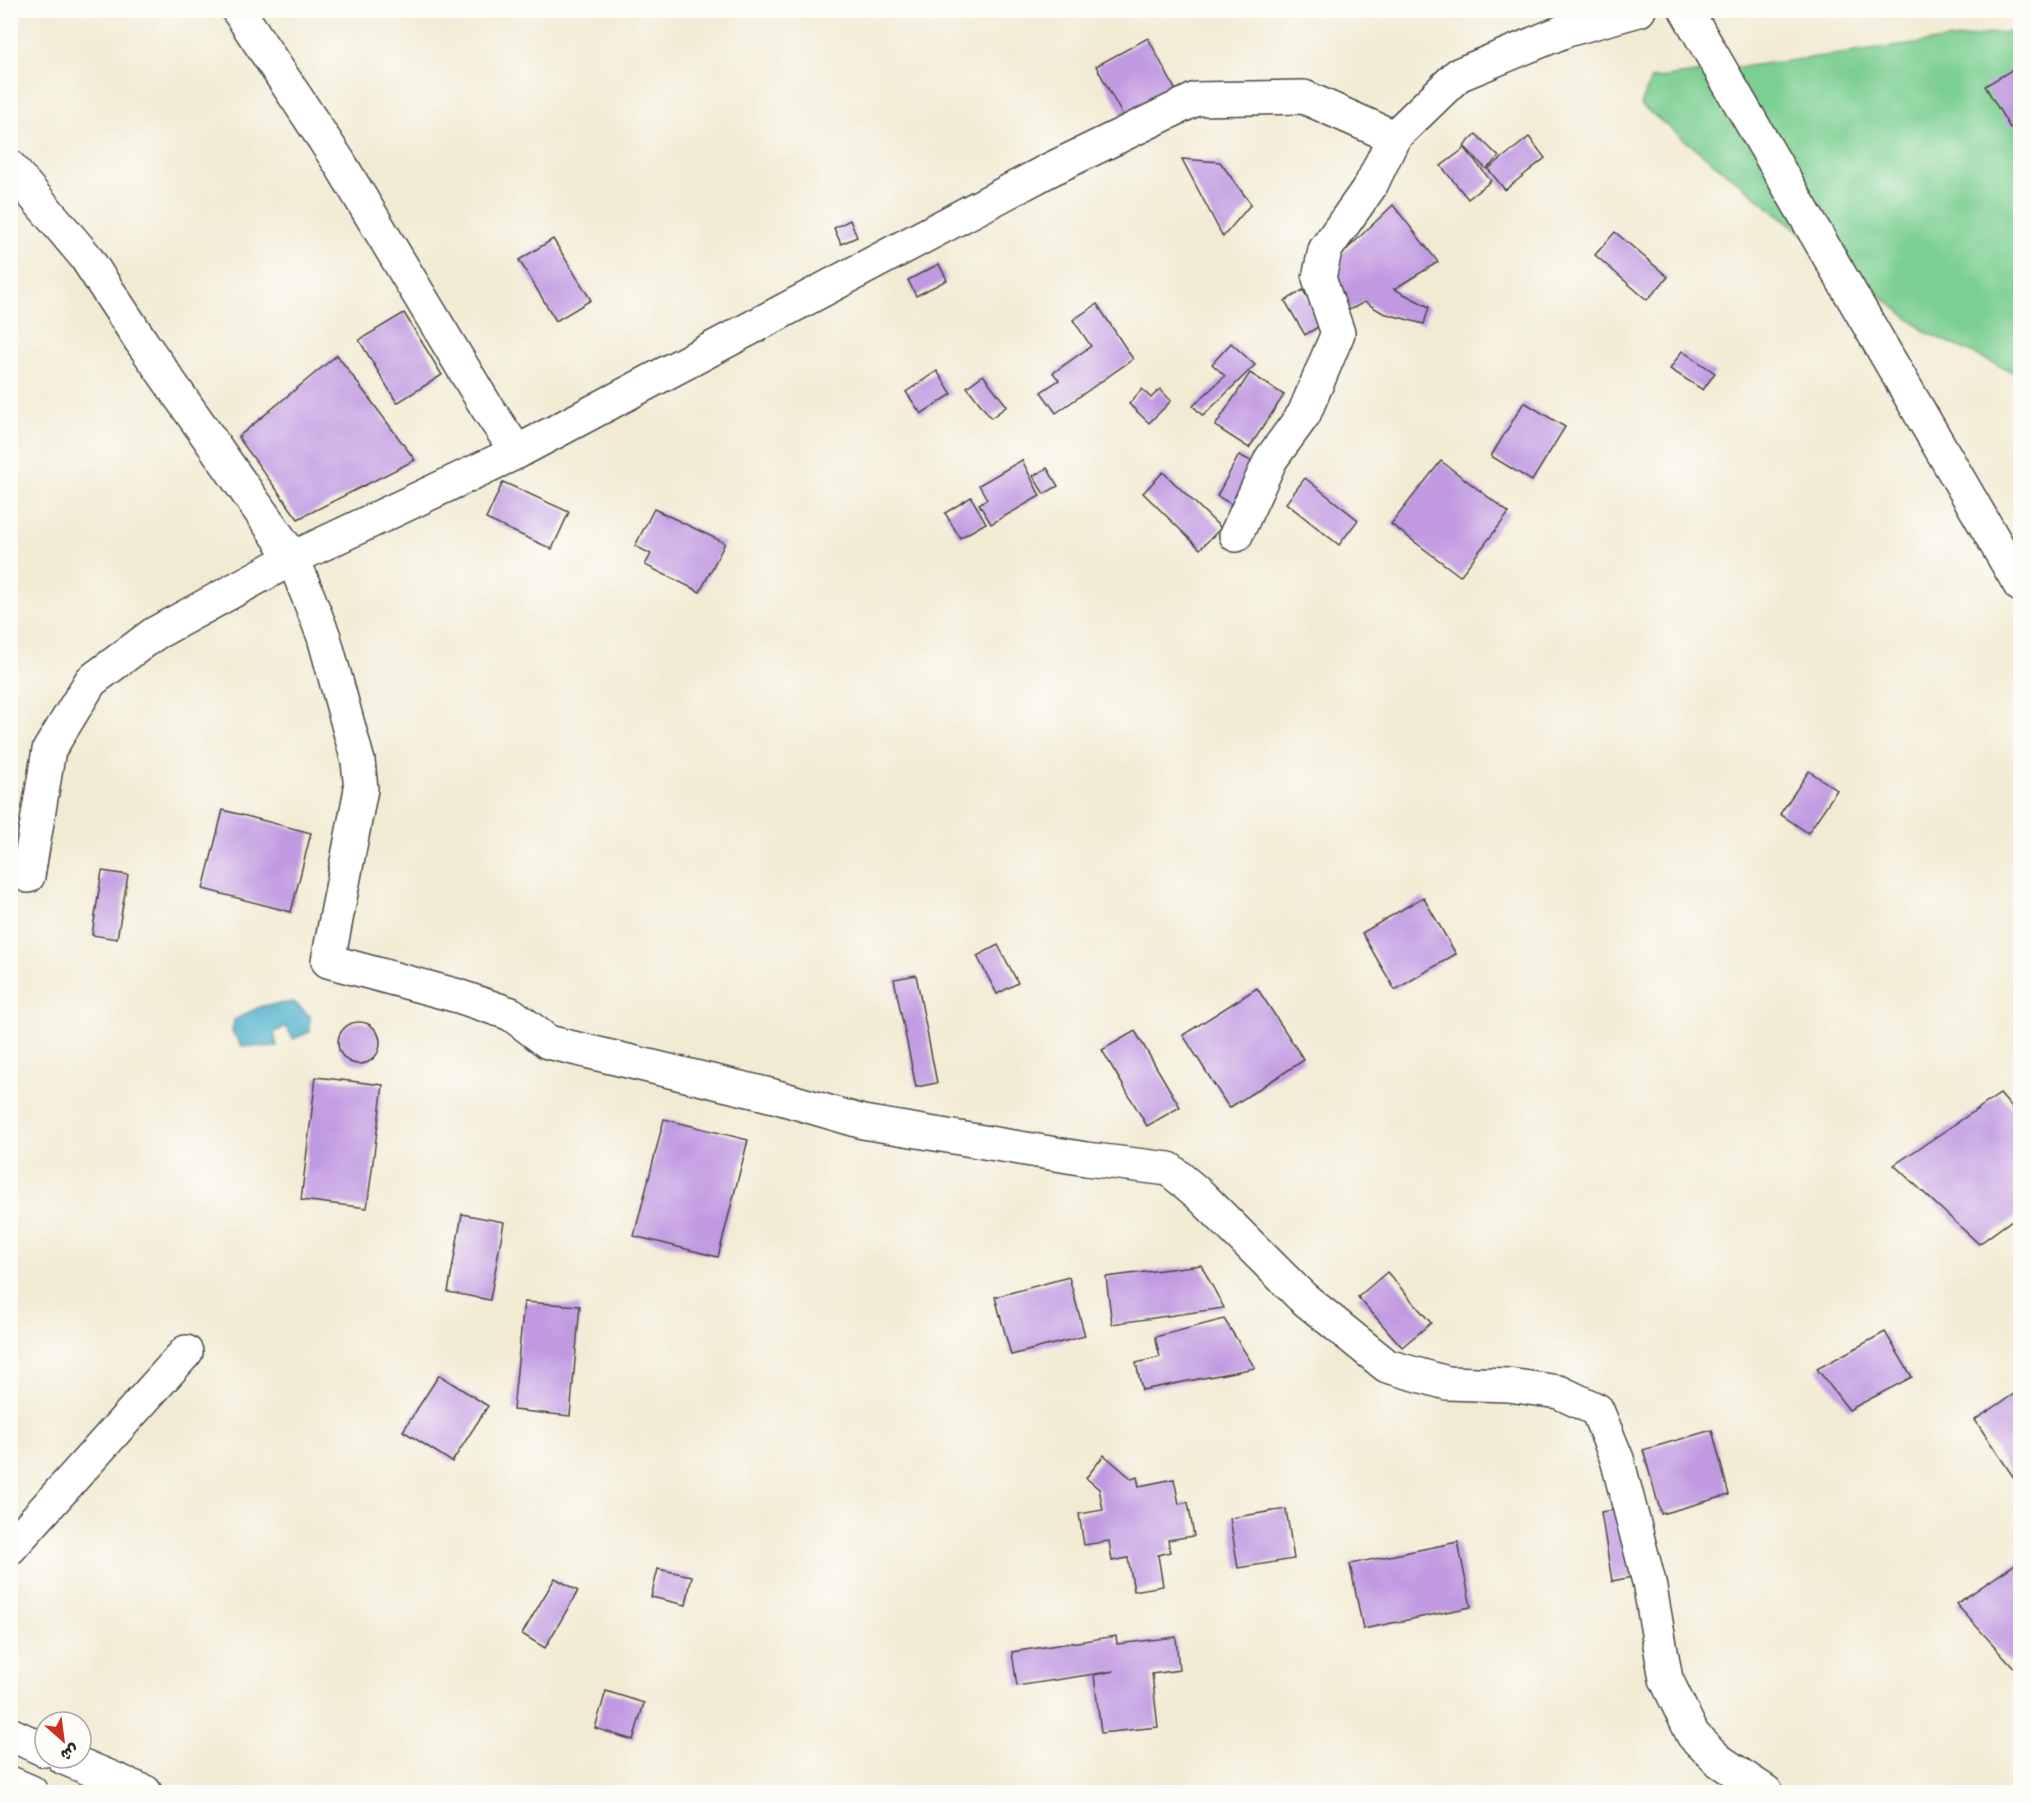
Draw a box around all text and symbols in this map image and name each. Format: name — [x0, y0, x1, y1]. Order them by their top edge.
north arrow — [33, 1710, 93, 1770]
text: ش — [58, 1740, 82, 1764]

